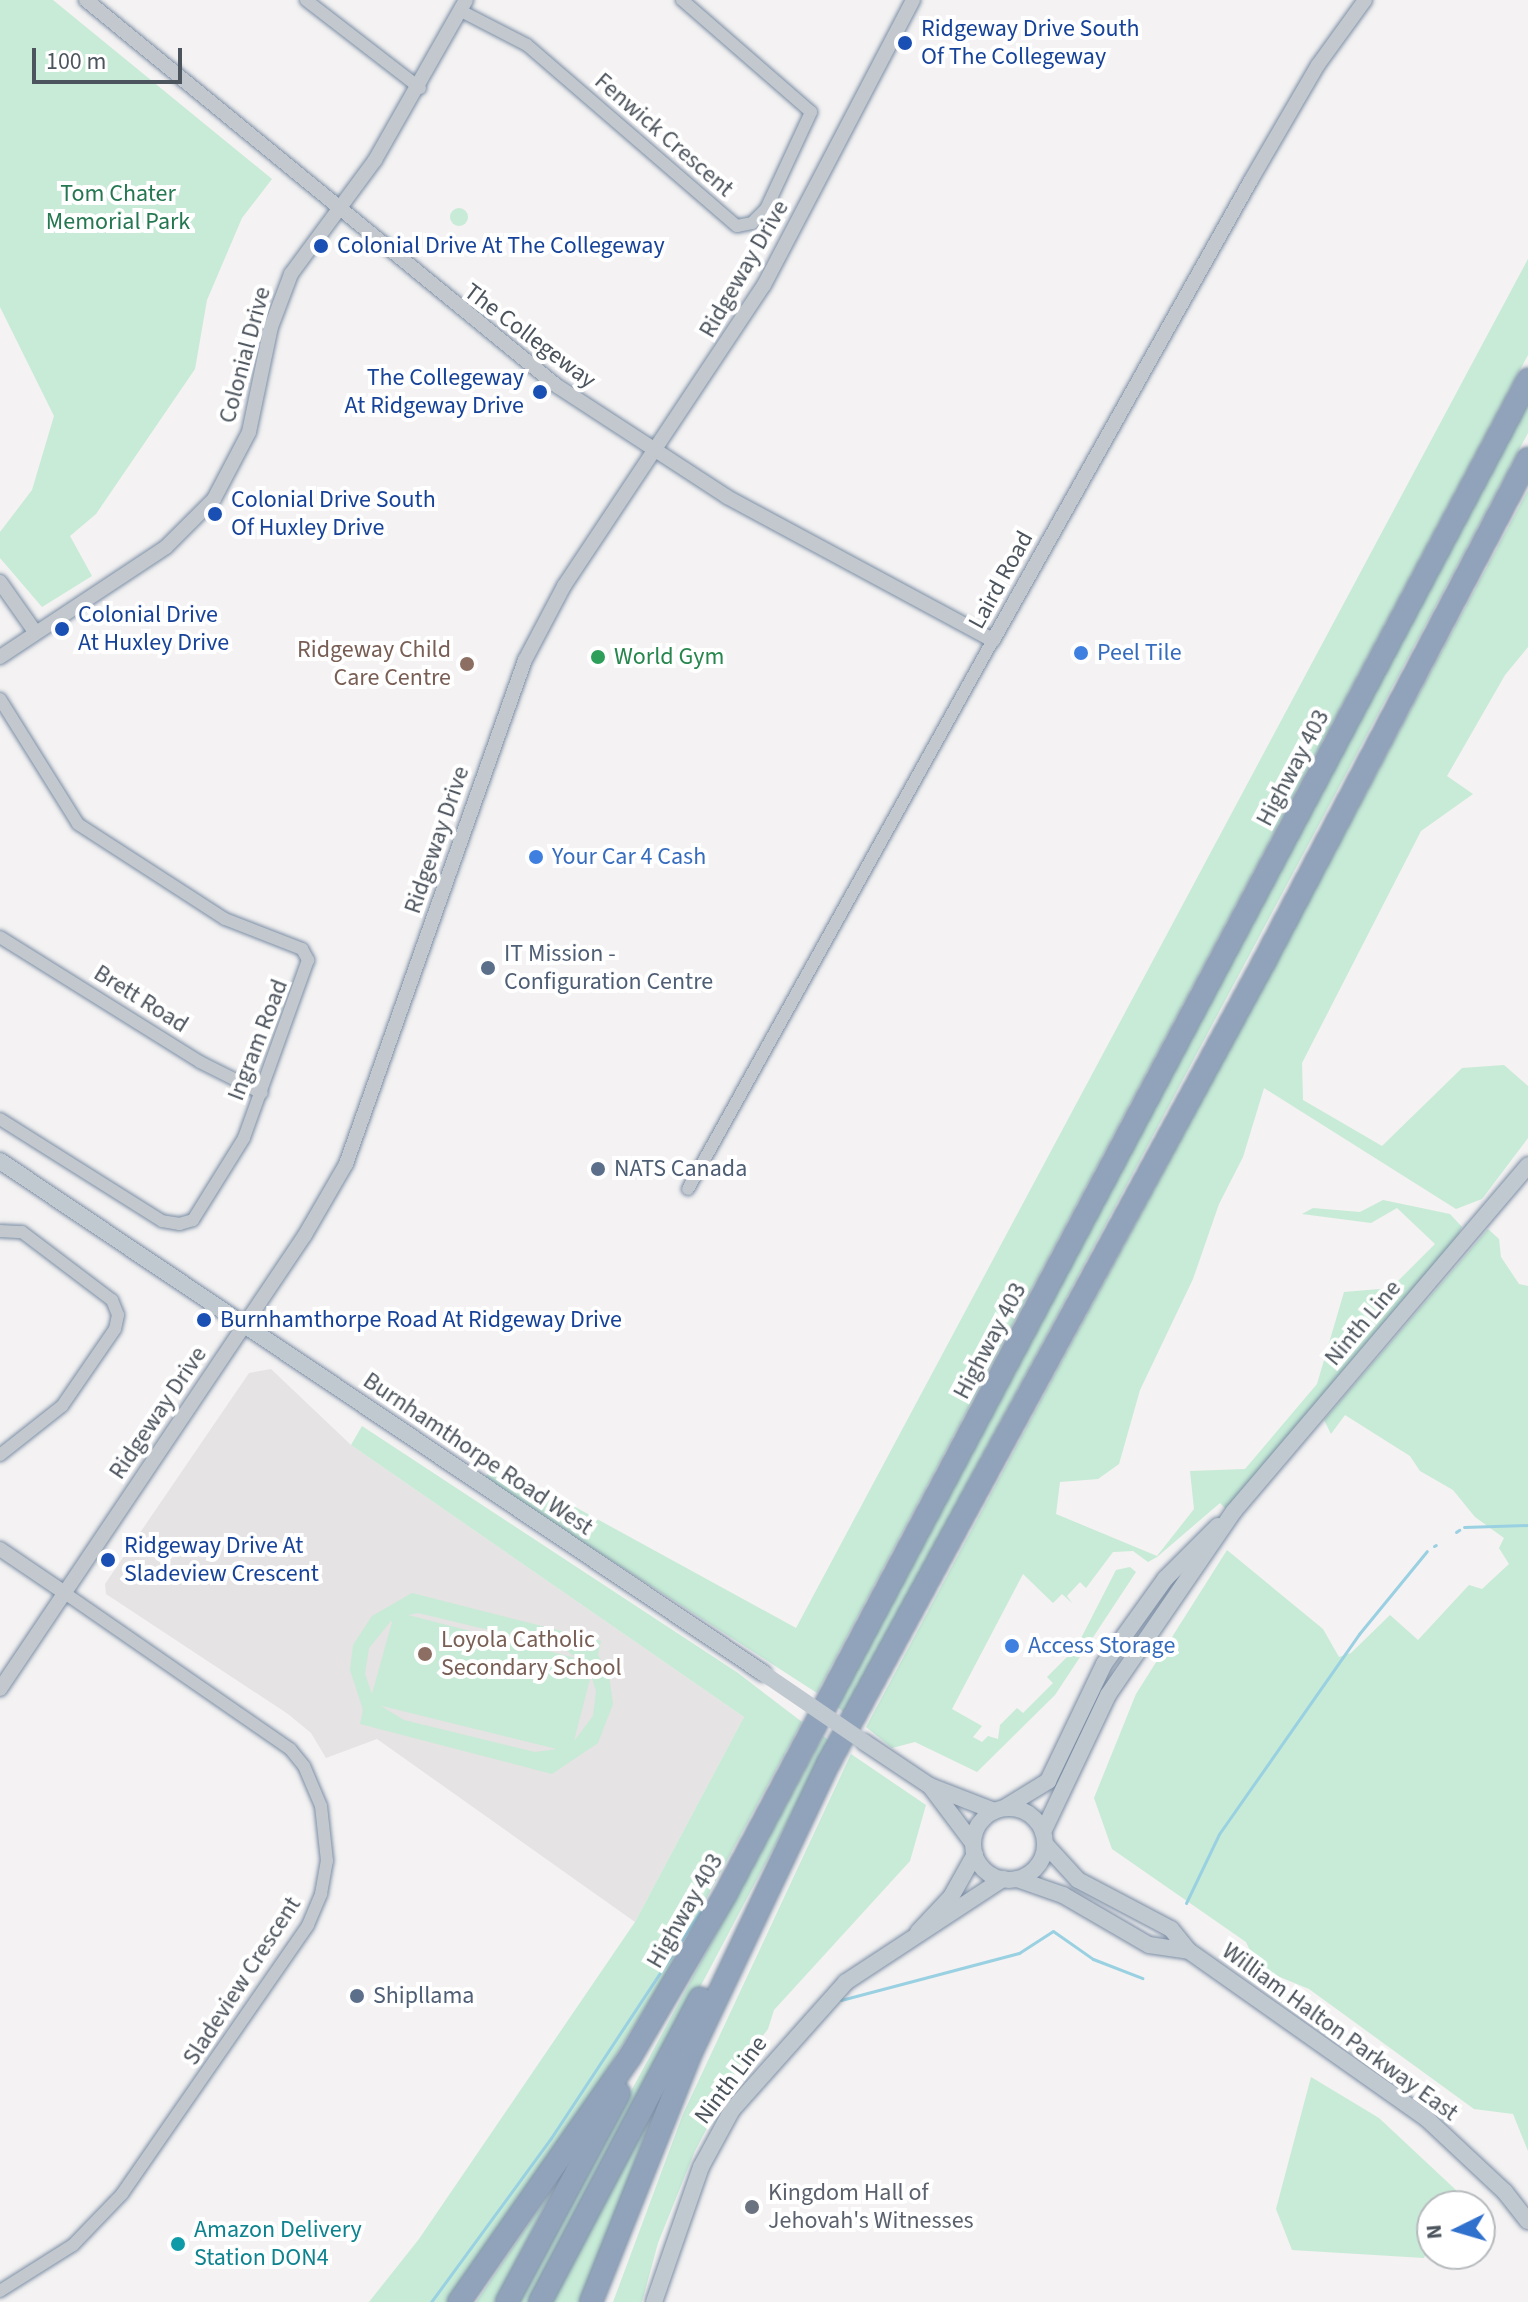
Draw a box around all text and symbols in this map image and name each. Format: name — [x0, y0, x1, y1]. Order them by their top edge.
place label: Ridgeway Drive South Of The Collegeway — [921, 15, 1140, 71]
scale bar — [36, 32, 186, 82]
marker: Ridgeway Drive South Of The Collegeway — [896, 34, 914, 52]
text: 100 m — [46, 44, 106, 79]
street label: Fenwick Crescent — [589, 67, 739, 203]
park label: Tom Chater Memorial Park — [46, 180, 190, 236]
street label: Ridgeway Drive — [693, 195, 795, 343]
place label: Colonial Drive At The Collegeway — [337, 232, 665, 260]
marker: Colonial Drive At The Collegeway — [312, 237, 330, 255]
street label: The Collegeway — [458, 277, 602, 395]
street label: Colonial Drive — [213, 284, 277, 426]
place label: The Collegeway At Ridgeway Drive — [345, 364, 524, 420]
marker: The Collegeway At Ridgeway Drive — [531, 383, 549, 401]
place label: Colonial Drive South Of Huxley Drive — [231, 486, 436, 542]
marker: Colonial Drive South Of Huxley Drive — [206, 505, 224, 523]
street label: Laird Road — [962, 526, 1040, 634]
place label: Colonial Drive At Huxley Drive — [78, 601, 229, 657]
marker: Colonial Drive At Huxley Drive — [53, 620, 71, 638]
place label: Ridgeway Child Care Centre — [297, 636, 451, 692]
place label: Peel Tile — [1097, 639, 1182, 667]
place label: World Gym — [614, 643, 724, 671]
marker: Peel Tile — [1072, 644, 1090, 662]
marker: World Gym — [589, 648, 607, 666]
marker: Ridgeway Child Care Centre — [458, 655, 476, 673]
street label: Highway 403 — [1250, 705, 1336, 831]
street label: Ridgeway Drive — [398, 763, 476, 917]
place label: Your Car 4 Cash — [552, 843, 706, 871]
marker: Your Car 4 Cash — [527, 848, 545, 866]
place label: IT Mission - Configuration Centre — [504, 940, 713, 996]
street label: Brett Road — [88, 959, 194, 1039]
marker: IT Mission - Configuration Centre — [479, 959, 497, 977]
street label: Ingram Road — [222, 975, 294, 1105]
place label: NATS Canada — [614, 1155, 747, 1183]
marker: NATS Canada — [589, 1160, 607, 1178]
street label: Ninth Line — [1319, 1274, 1407, 1372]
street label: Highway 403 — [947, 1278, 1033, 1404]
place label: Burnhamthorpe Road At Ridgeway Drive — [220, 1306, 622, 1334]
marker: Burnhamthorpe Road At Ridgeway Drive — [195, 1311, 213, 1329]
street label: Ridgeway Drive — [103, 1341, 213, 1485]
street label: Burnhamthorpe Road West — [358, 1366, 598, 1542]
place label: Ridgeway Drive At Sladeview Crescent — [124, 1532, 319, 1588]
marker: Ridgeway Drive At Sladeview Crescent — [99, 1551, 117, 1569]
place label: Loyola Catholic Secondary School — [441, 1626, 622, 1682]
place label: Access Storage — [1028, 1632, 1175, 1660]
marker: Access Storage — [1003, 1637, 1021, 1655]
marker: Loyola Catholic Secondary School — [416, 1645, 434, 1663]
street label: Highway 403 — [641, 1849, 729, 1973]
street label: Sladeview Crescent — [177, 1891, 307, 2071]
street label: William Halton Parkway East — [1216, 1937, 1464, 2127]
place label: Shipllama — [373, 1982, 474, 2010]
marker: Shipllama — [348, 1987, 366, 2005]
street label: Ninth Line — [688, 2030, 774, 2130]
place label: Kingdom Hall of Jehovah's Witnesses — [768, 2179, 974, 2235]
north arrow — [1416, 2190, 1496, 2270]
marker: Kingdom Hall of Jehovah's Witnesses — [743, 2198, 761, 2216]
place label: Amazon Delivery Station DON4 — [194, 2216, 362, 2272]
text: N — [1418, 2223, 1451, 2241]
marker: Amazon Delivery Station DON4 — [169, 2235, 187, 2253]

